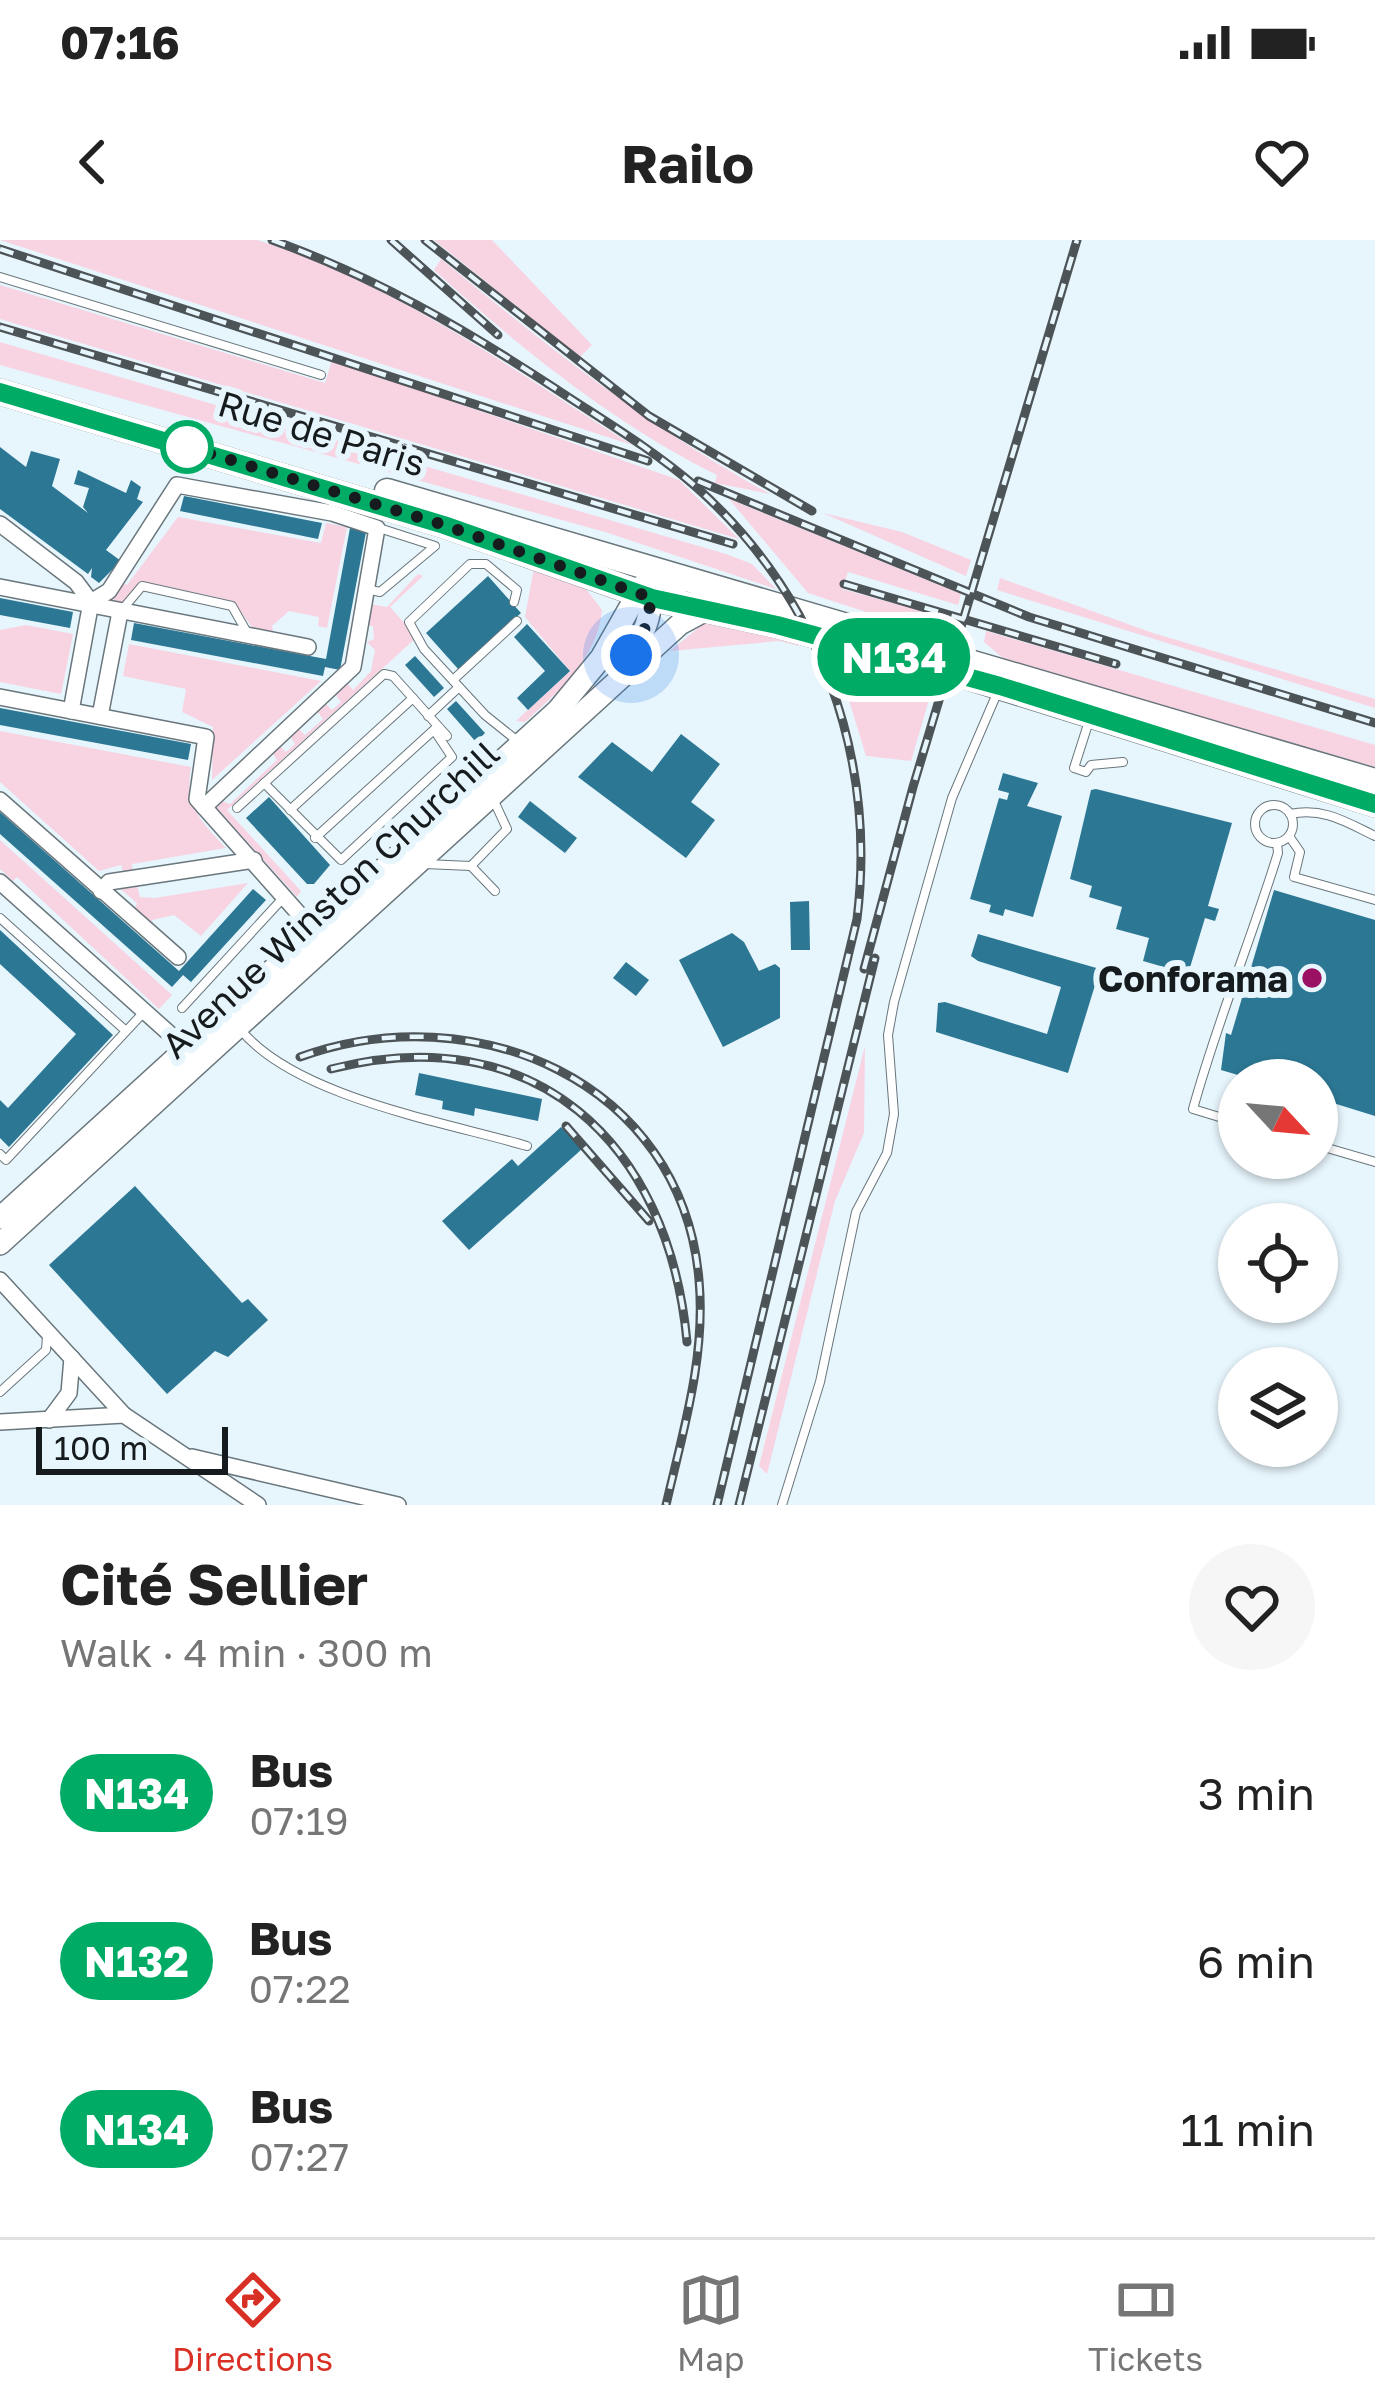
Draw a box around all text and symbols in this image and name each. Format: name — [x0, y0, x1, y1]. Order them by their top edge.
text: 07:16 — [60, 15, 180, 69]
icon: back — [60, 129, 126, 195]
icon: heart — [1249, 129, 1315, 195]
text: Railo — [621, 130, 754, 195]
street label: Rue de Paris — [213, 381, 431, 485]
unlabelled marker — [162, 422, 212, 472]
line badge: N134 — [810, 618, 978, 696]
your location — [601, 625, 661, 685]
text: N134 — [841, 632, 947, 682]
street label: Avenue Winston Churchill — [153, 731, 507, 1067]
place label: Conforama — [1098, 957, 1288, 1000]
marker: Conforama — [1299, 965, 1325, 991]
north arrow — [1218, 1059, 1338, 1179]
map controls — [1218, 1059, 1338, 1467]
button: locate — [1218, 1203, 1338, 1323]
button: layers — [1218, 1347, 1338, 1467]
scale bar — [36, 1421, 228, 1474]
text: 100 m — [54, 1428, 148, 1467]
button: heart — [1189, 1544, 1315, 1670]
text: Cité Sellier — [60, 1549, 368, 1618]
text: Walk · 4 min · 300 m — [60, 1629, 433, 1676]
text: Bus — [249, 1743, 333, 1797]
text: 3 min — [1198, 1766, 1315, 1820]
text: N134 — [84, 1768, 189, 1818]
text: 07:19 — [249, 1797, 348, 1844]
text: Bus — [249, 1911, 333, 1965]
text: 6 min — [1197, 1934, 1315, 1988]
text: N132 — [84, 1936, 189, 1986]
text: 07:22 — [249, 1965, 351, 2012]
text: Bus — [249, 2079, 333, 2133]
text: 11 min — [1181, 2102, 1315, 2156]
text: N134 — [84, 2104, 189, 2154]
text: 07:27 — [249, 2133, 349, 2180]
tab: Directions — [172, 2267, 333, 2378]
tab: Map — [677, 2267, 744, 2378]
tab: Tickets — [1088, 2267, 1203, 2378]

